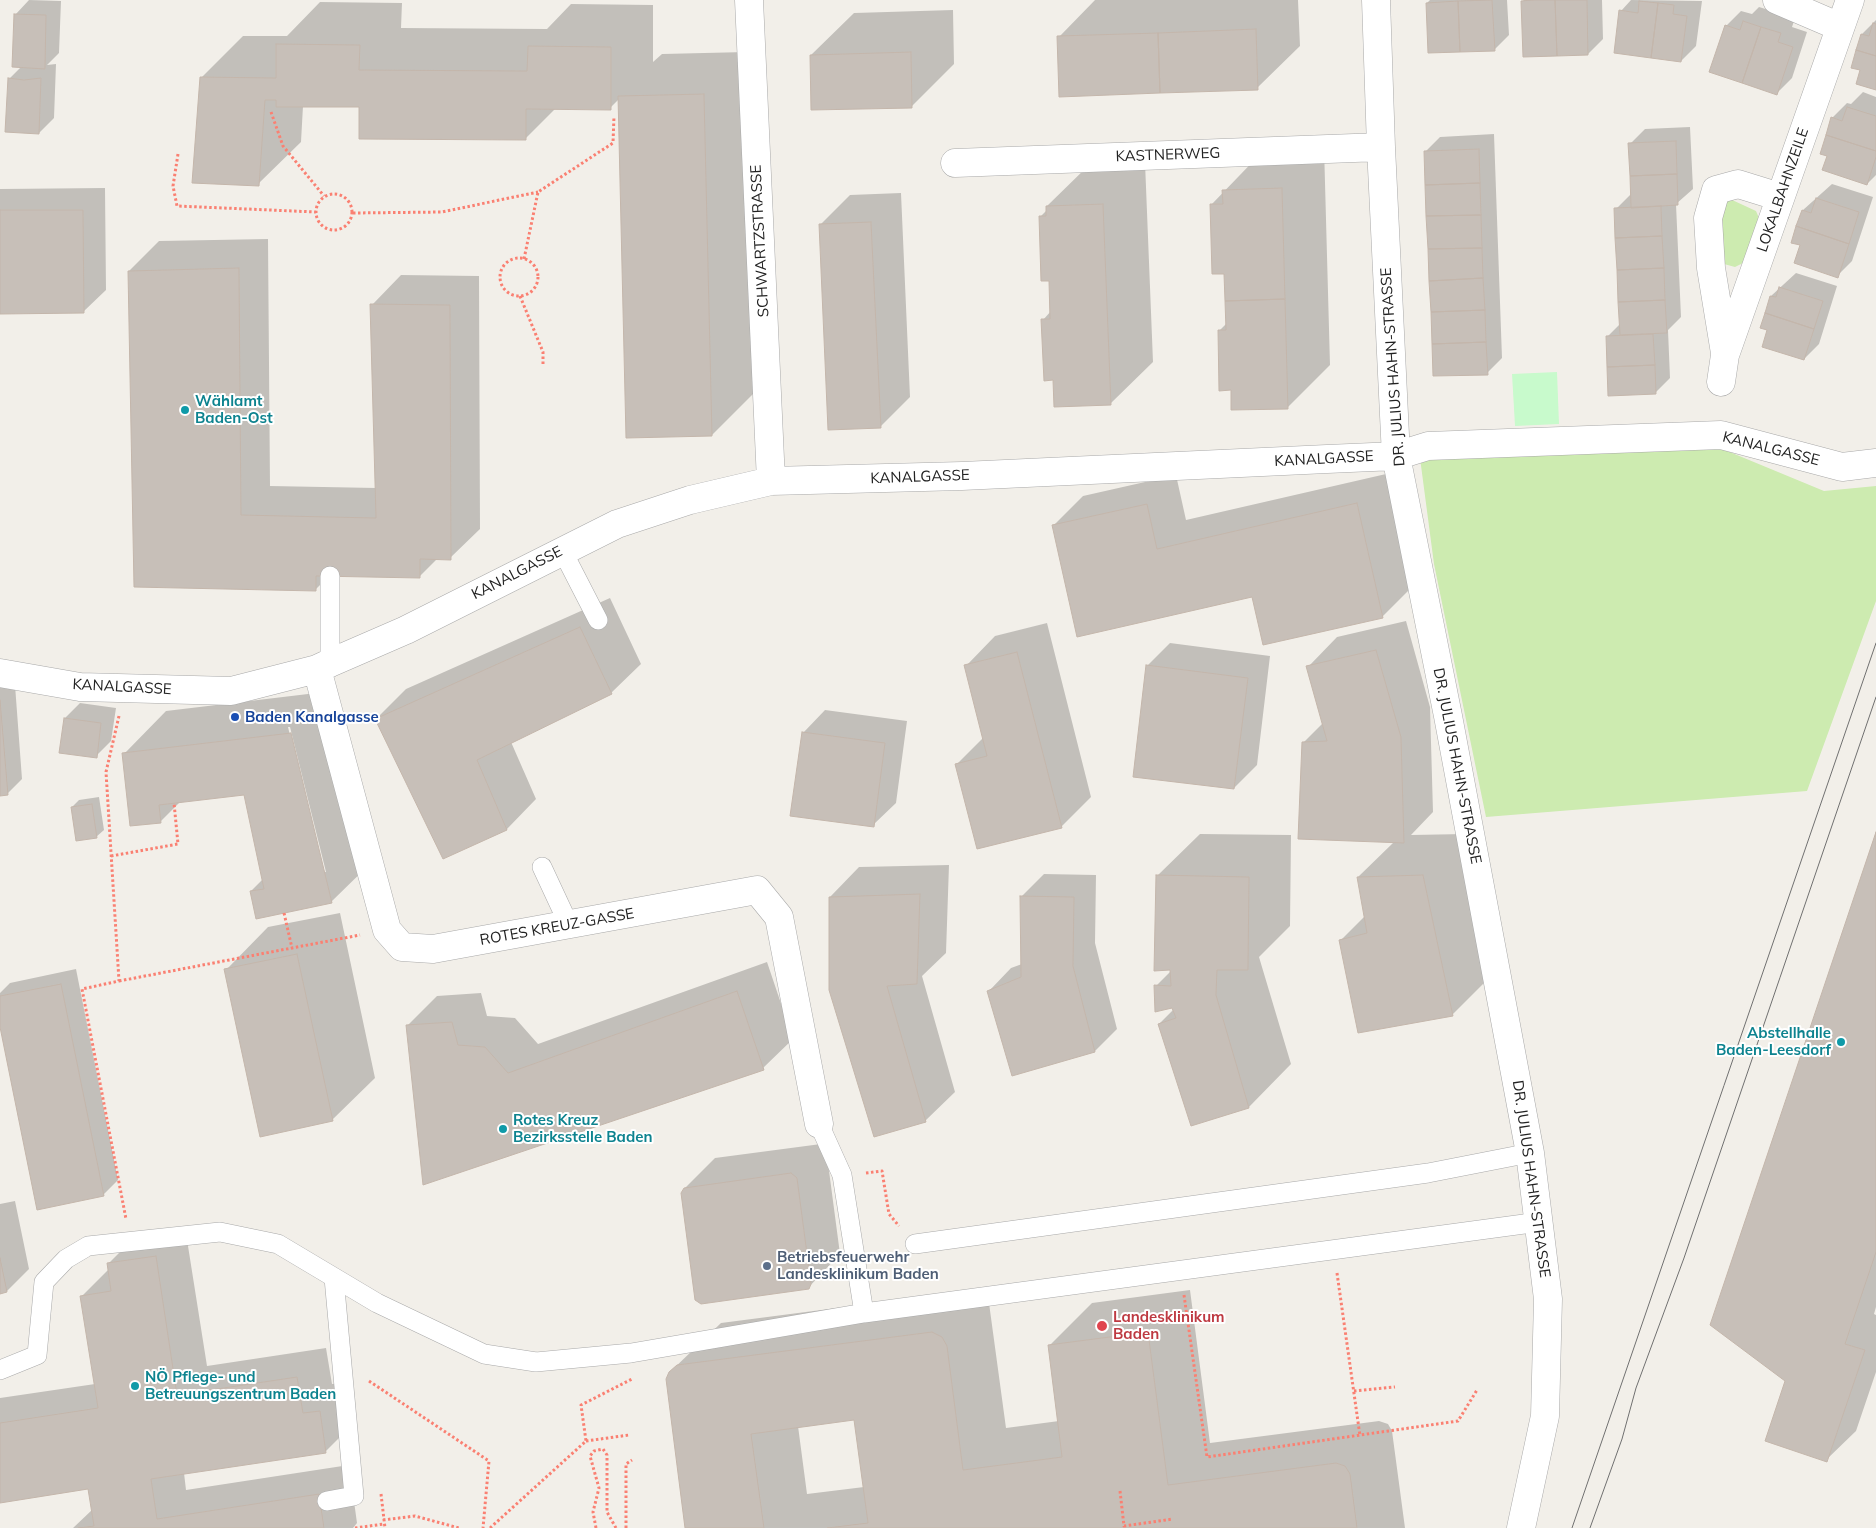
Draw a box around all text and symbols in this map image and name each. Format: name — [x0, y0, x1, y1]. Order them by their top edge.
street label: LOKALBAHNZEILE — [1753, 126, 1813, 254]
street label: KASTNERWEG — [1115, 144, 1221, 166]
street label: SCHWARTZSTRASSE — [747, 164, 773, 318]
street label: DR. JULIUS HAHN-STRASSE — [1377, 267, 1409, 467]
place label: Wählamt Baden-Ost — [195, 392, 273, 427]
marker: Wählamt Baden-Ost — [179, 404, 191, 416]
street label: KANALGASSE — [1721, 428, 1821, 470]
street label: KANALGASSE — [1274, 447, 1374, 471]
street label: KANALGASSE — [870, 466, 970, 488]
street label: KANALGASSE — [469, 542, 565, 604]
street label: DR. JULIUS HAHN-STRASSE — [1429, 666, 1485, 866]
street label: KANALGASSE — [72, 675, 172, 699]
place label: Baden Kanalgasse — [245, 708, 379, 726]
marker: Baden Kanalgasse — [229, 711, 241, 723]
street label: ROTES KREUZ-GASSE — [478, 905, 636, 949]
place label: Abstellhalle Baden-Leesdorf — [1716, 1024, 1831, 1059]
marker: Abstellhalle Baden-Leesdorf — [1835, 1036, 1847, 1048]
street label: DR. JULIUS HAHN-STRASSE — [1508, 1079, 1554, 1279]
place label: Rotes Kreuz Bezirksstelle Baden — [513, 1111, 652, 1146]
marker: Rotes Kreuz Bezirksstelle Baden — [497, 1123, 509, 1135]
place label: Betriebsfeuerwehr Landesklinikum Baden — [777, 1248, 939, 1283]
marker: Betriebsfeuerwehr Landesklinikum Baden — [761, 1260, 773, 1272]
place label: Landesklinikum Baden — [1113, 1308, 1225, 1343]
marker: Landesklinikum Baden — [1095, 1319, 1109, 1333]
place label: NÖ Pflege- und Betreuungszentrum Baden — [145, 1368, 336, 1403]
marker: NÖ Pflege- und Betreuungszentrum Baden — [129, 1380, 141, 1392]

